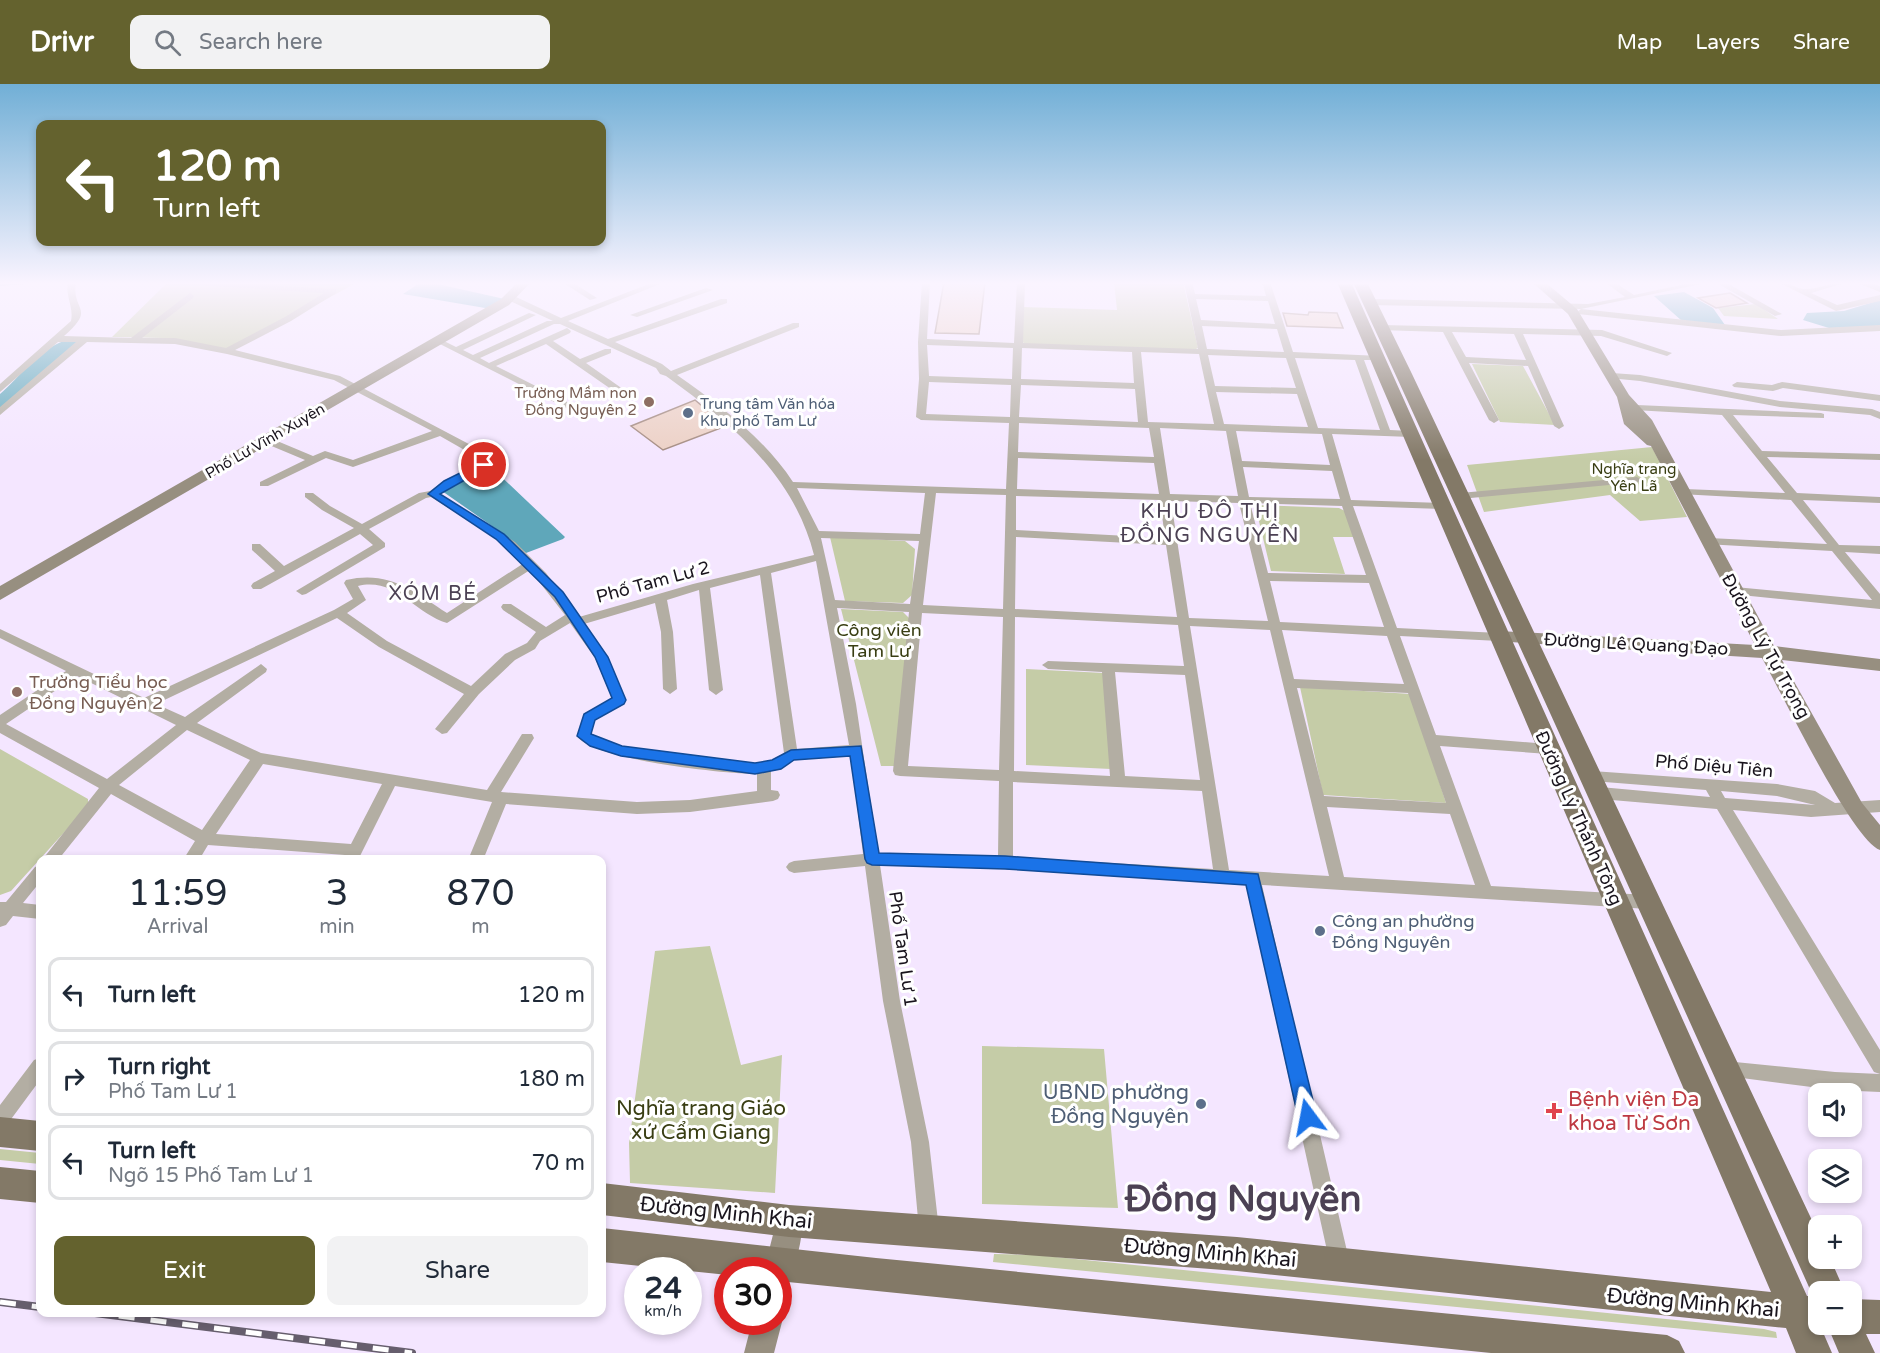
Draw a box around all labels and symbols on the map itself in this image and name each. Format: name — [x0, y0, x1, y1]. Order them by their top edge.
place label: Trường Mầm non Đồng Nguyên 2 — [514, 384, 637, 419]
marker: Trường Mầm non Đồng Nguyên 2 — [642, 395, 656, 409]
place label: Trung tâm Văn hóa Khu phố Tam Lư — [700, 395, 835, 430]
street label: Phố Lư Vĩnh Xuyên — [202, 399, 328, 483]
marker: Trung tâm Văn hóa Khu phố Tam Lư — [681, 406, 695, 420]
pin — [458, 439, 509, 490]
park label: Nghĩa trang Yên Lã — [1591, 460, 1677, 495]
district label: KHU ĐÔ THỊ ĐỒNG NGUYÊN — [1120, 499, 1300, 548]
street label: Phố Tam Lư 2 — [594, 556, 712, 608]
street label: Đường Lý Tự Trọng — [1717, 569, 1815, 723]
district label: XÓM BÉ — [388, 581, 478, 606]
park label: Công viên Tam Lư — [836, 619, 922, 662]
street label: Đường Lê Quang Đạo — [1543, 628, 1729, 660]
place label: Trường Tiểu học Đồng Nguyên 2 — [29, 671, 167, 714]
marker: Trường Tiểu học Đồng Nguyên 2 — [10, 685, 24, 699]
street label: Đường Lý Thánh Tông — [1531, 727, 1627, 909]
street label: Phố Diệu Tiên — [1654, 750, 1774, 782]
street label: Phố Tam Lư 1 — [884, 890, 922, 1008]
place label: Công an phường Đồng Nguyên — [1332, 910, 1475, 953]
marker: Công an phường Đồng Nguyên — [1313, 924, 1327, 938]
place label: UBND phường Đồng Nguyên — [1043, 1080, 1189, 1129]
position arrow — [1276, 1085, 1340, 1149]
place label: Bệnh viện Đa khoa Từ Sơn — [1568, 1087, 1699, 1136]
park label: Nghĩa trang Giáo xứ Cẩm Giang — [616, 1096, 786, 1145]
marker: UBND phường Đồng Nguyên — [1194, 1097, 1208, 1111]
marker: Bệnh viện Đa khoa Từ Sơn — [1545, 1102, 1563, 1120]
district label: Đồng Nguyên — [1124, 1178, 1361, 1221]
street label: Đường Minh Khai — [639, 1192, 813, 1234]
street label: Đường Minh Khai — [1123, 1233, 1297, 1273]
speed limit sign: 30 — [714, 1257, 792, 1335]
street label: Đường Minh Khai — [1606, 1283, 1780, 1323]

